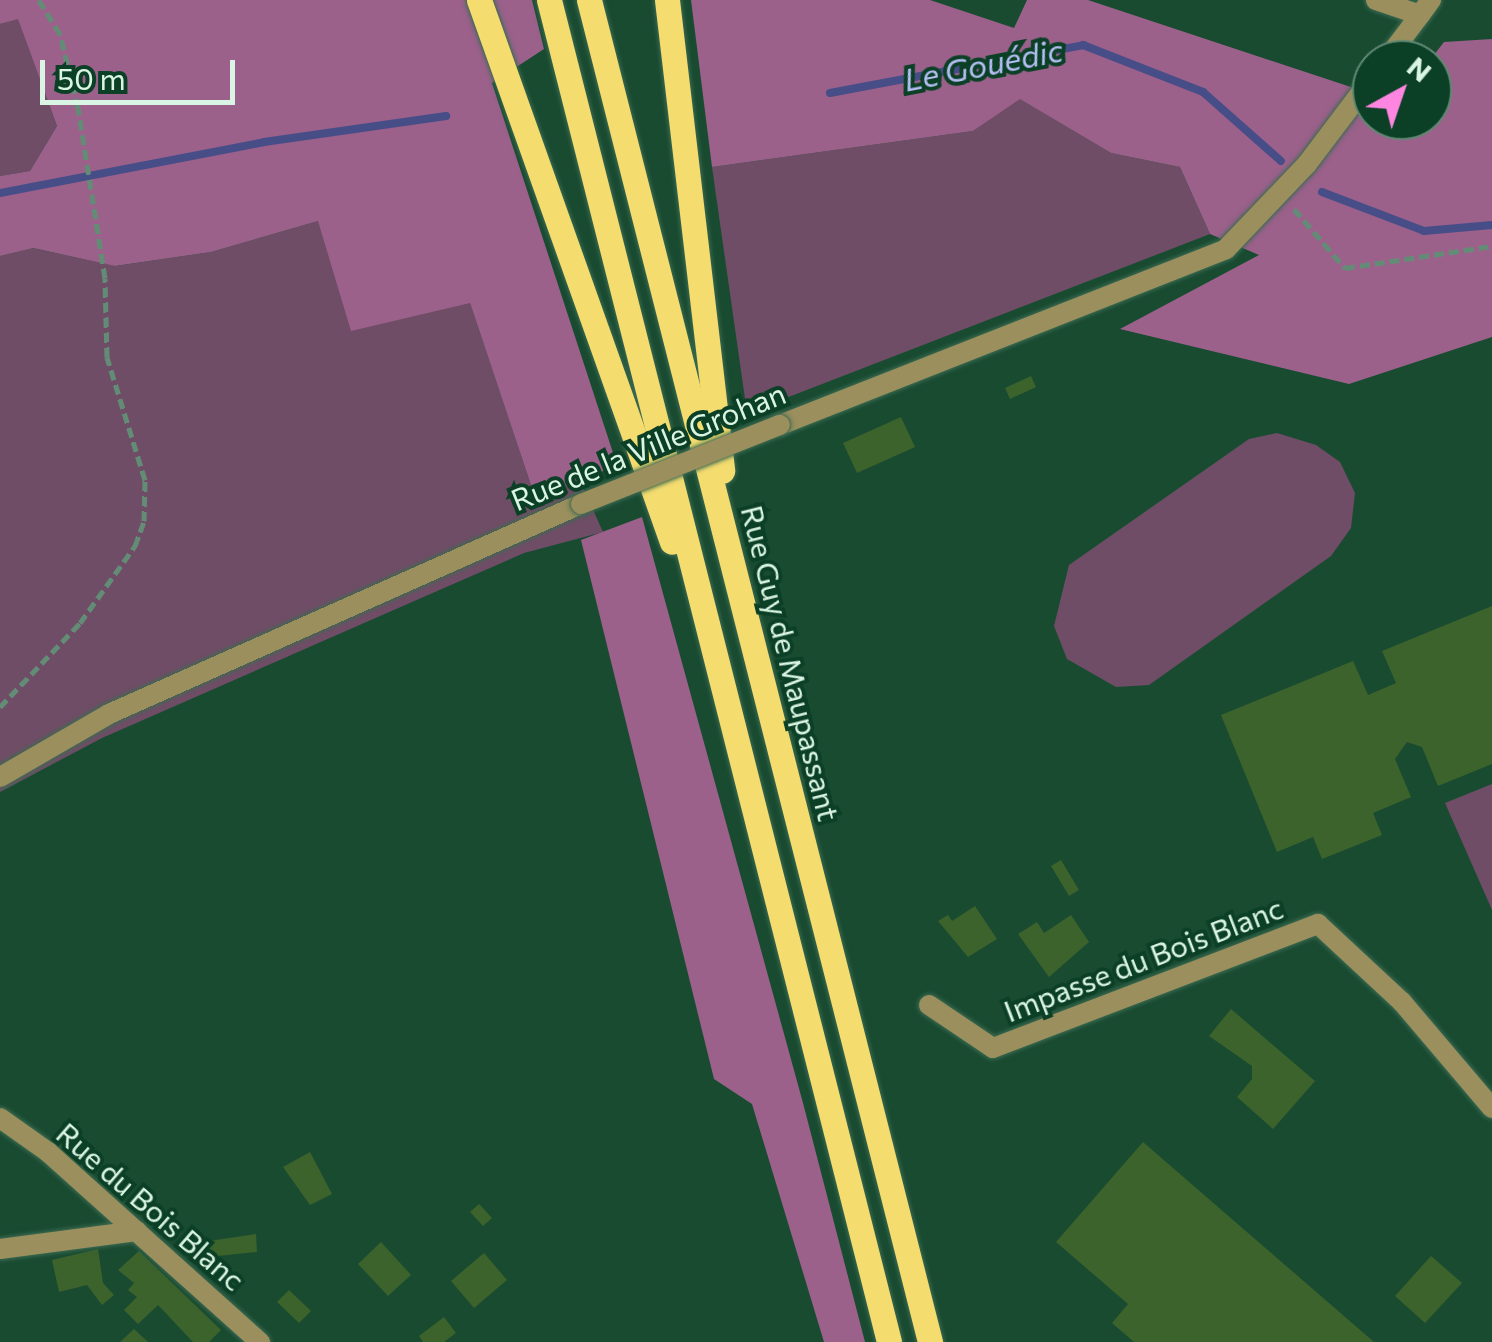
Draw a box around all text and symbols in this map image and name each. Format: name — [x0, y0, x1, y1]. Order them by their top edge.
water label: Le Gouédic — [900, 30, 1066, 98]
scale bar — [45, 40, 240, 102]
north arrow — [1352, 40, 1452, 140]
text: N — [1401, 49, 1439, 88]
text: 50 m — [57, 59, 126, 96]
street label: Rue de la Ville Grohan — [506, 374, 790, 518]
street label: Rue Guy de Maupassant — [734, 501, 848, 825]
street label: Impasse du Bois Blanc — [998, 889, 1288, 1029]
street label: Rue du Bois Blanc — [50, 1115, 252, 1297]

